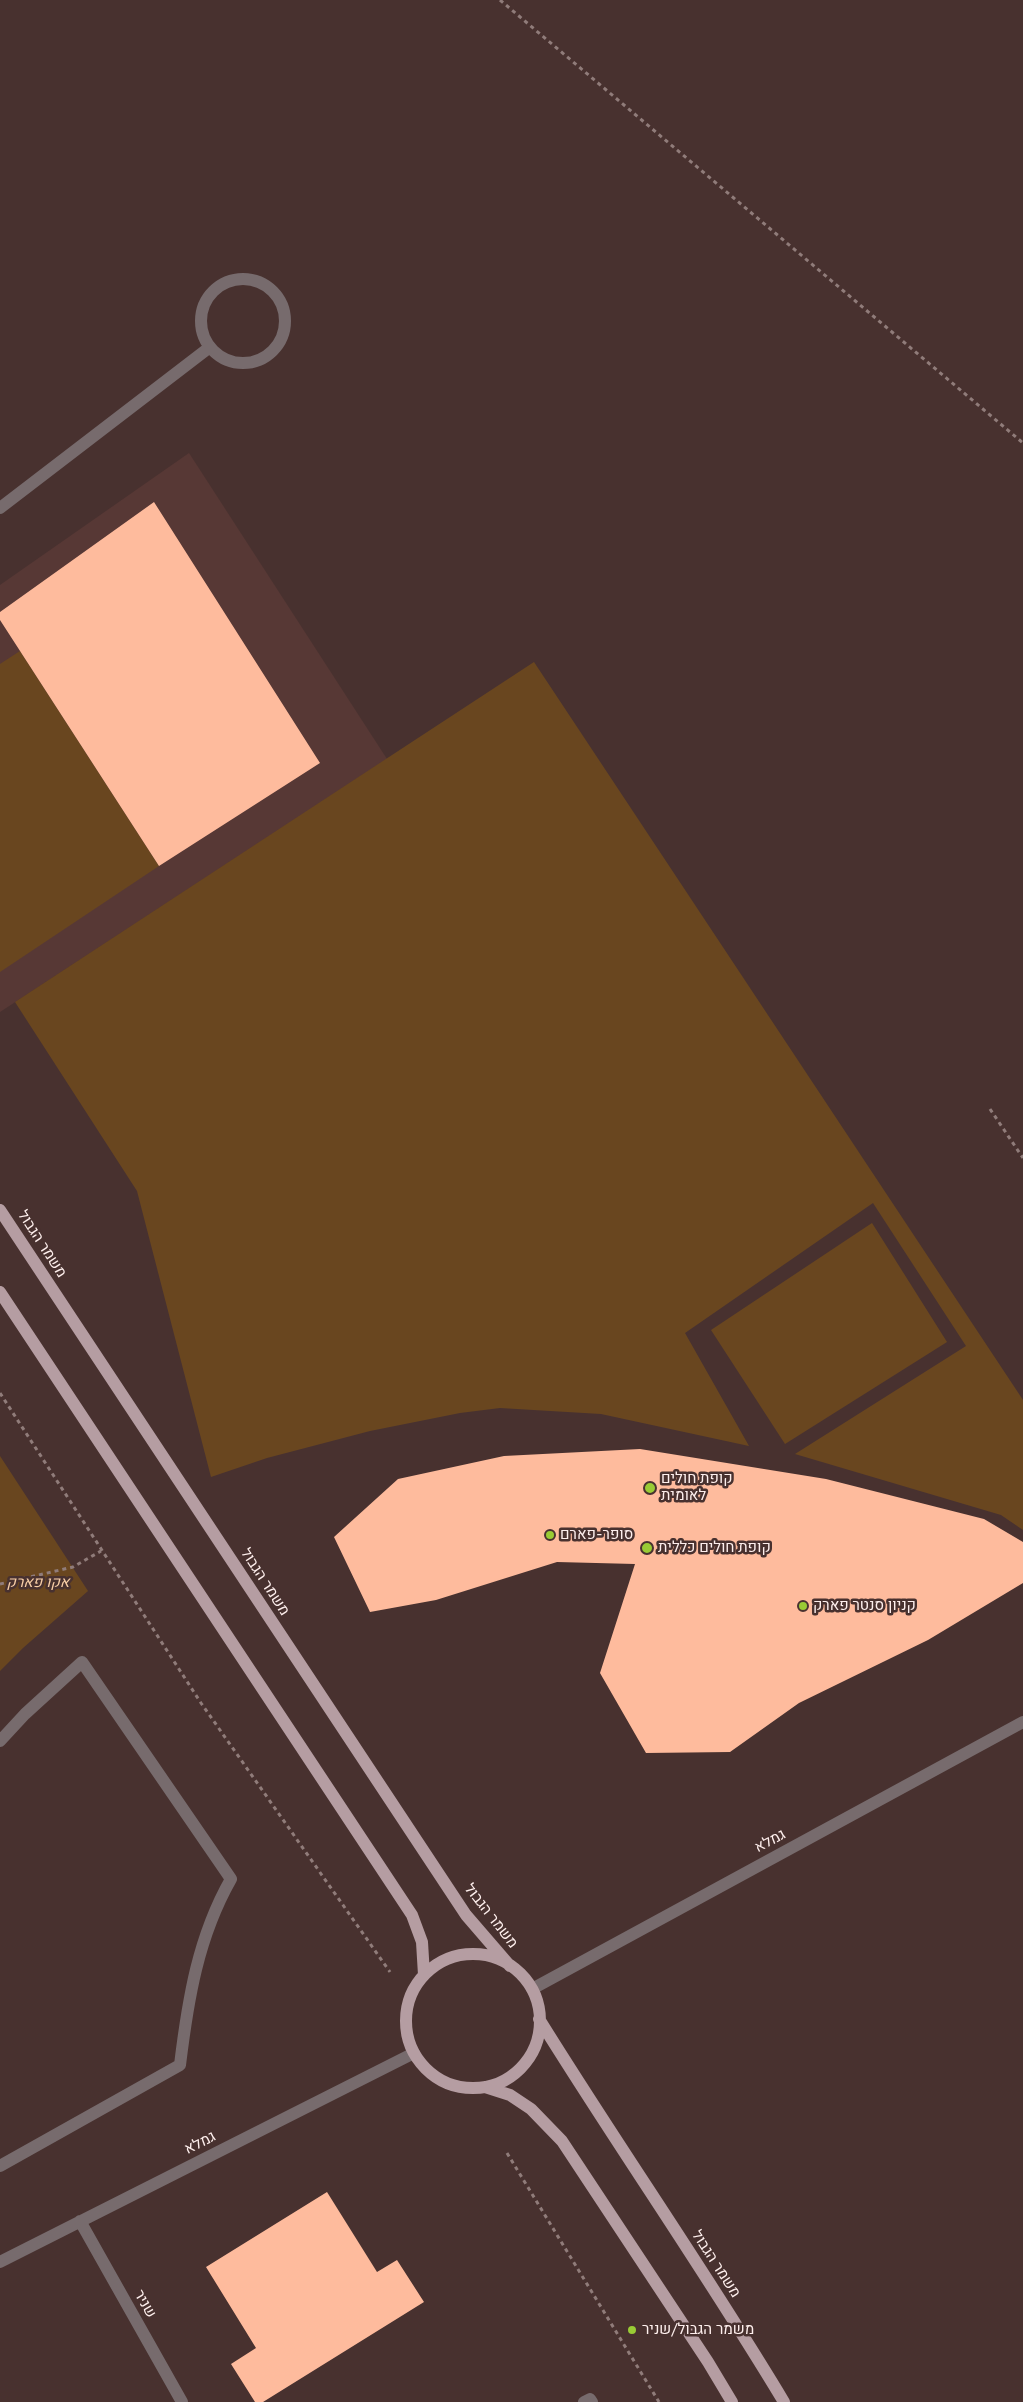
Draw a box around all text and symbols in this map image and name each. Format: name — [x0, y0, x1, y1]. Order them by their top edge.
street label: משמר הגבול — [14, 1207, 70, 1281]
place label: קופת חולים לאומית — [661, 1470, 733, 1505]
marker: קופת חולים לאומית — [643, 1481, 657, 1495]
place label: סופר-פארם — [560, 1526, 633, 1544]
marker: סופר-פארם — [544, 1529, 556, 1541]
place label: קופת חולים כללית — [658, 1539, 771, 1557]
marker: קופת חולים כללית — [640, 1541, 654, 1555]
street label: משמר הגבול — [237, 1545, 293, 1619]
park label: אקו פארק — [7, 1574, 69, 1592]
place label: קניון סנטר פארק — [813, 1597, 916, 1615]
marker: קניון סנטר פארק — [797, 1600, 809, 1612]
street label: גמלא — [751, 1825, 789, 1857]
street label: משמר הגבול — [460, 1880, 522, 1952]
street label: גמלא — [181, 2128, 219, 2158]
street label: משמר הגבול — [688, 2227, 744, 2301]
street label: שניר — [130, 2287, 160, 2321]
place label: משמר הגבול/שניר — [642, 2321, 754, 2339]
marker: משמר הגבול/שניר — [626, 2324, 638, 2336]

